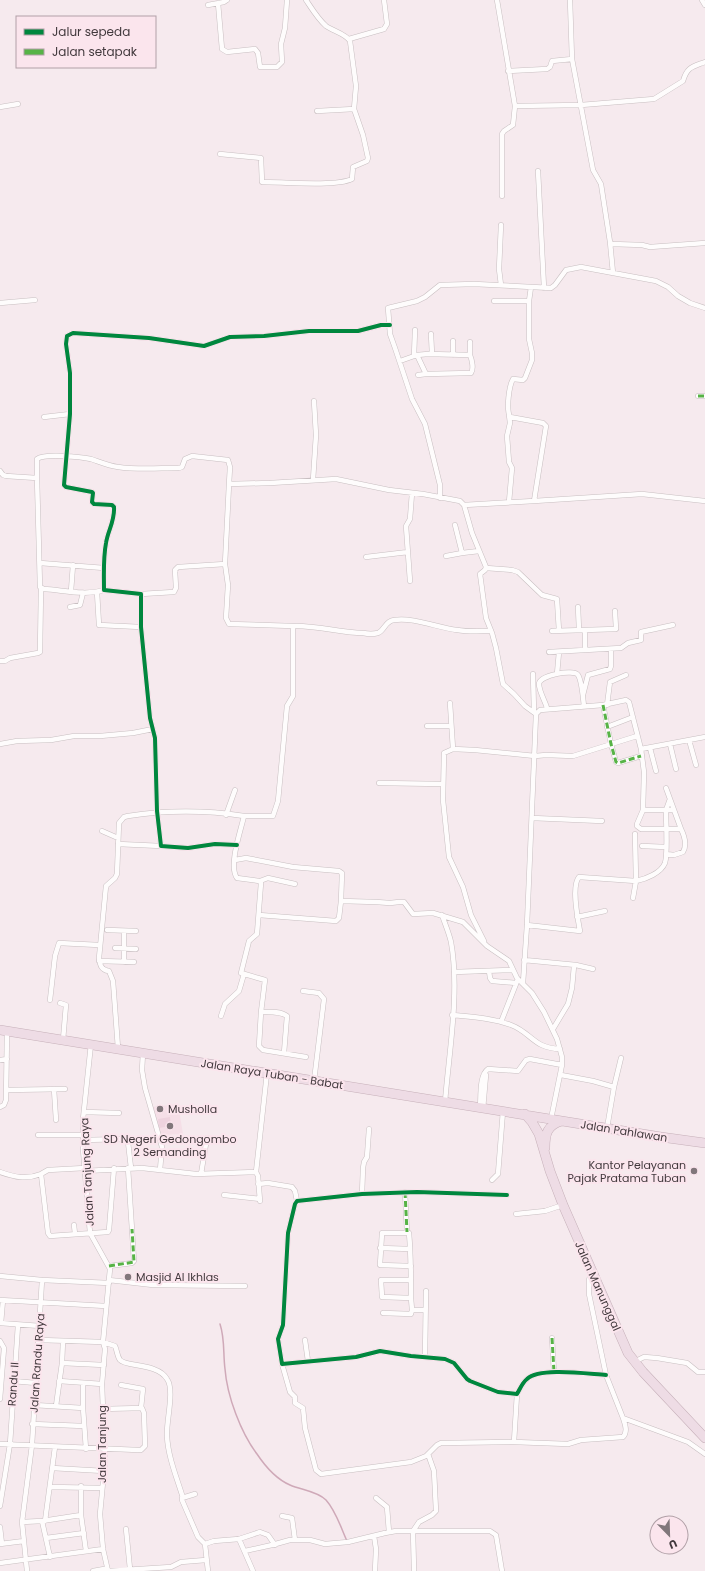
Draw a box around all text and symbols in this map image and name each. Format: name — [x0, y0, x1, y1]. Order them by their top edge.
legend — [16, 16, 156, 68]
text: Jalur sepeda — [52, 23, 130, 40]
text: Jalan setapak — [52, 43, 138, 60]
street label: Jalan Raya Tuban - Babat — [200, 1055, 344, 1093]
place label: Musholla — [168, 1101, 217, 1117]
marker: Musholla — [155, 1104, 165, 1114]
street label: Jalan Pahlawan — [579, 1116, 669, 1146]
street label: Jalan Tanjung Raya — [76, 1117, 98, 1227]
marker: SD Negeri Gedongombo 2 Semanding — [165, 1121, 175, 1131]
place label: SD Negeri Gedongombo 2 Semanding — [104, 1131, 236, 1160]
place label: Kantor Pelayanan Pajak Pratama Tuban — [567, 1157, 686, 1186]
marker: Kantor Pelayanan Pajak Pratama Tuban — [689, 1166, 699, 1176]
street label: Jalan Manunggal — [571, 1239, 625, 1333]
place label: Masjid Al Ikhlas — [136, 1269, 219, 1285]
marker: Masjid Al Ikhlas — [123, 1272, 133, 1282]
street label: Jalan Randu Raya — [26, 1313, 48, 1413]
street label: Randu II — [3, 1361, 23, 1407]
street label: Jalan Tanjung — [94, 1405, 110, 1483]
north arrow — [649, 1515, 689, 1555]
text: U — [666, 1535, 680, 1553]

